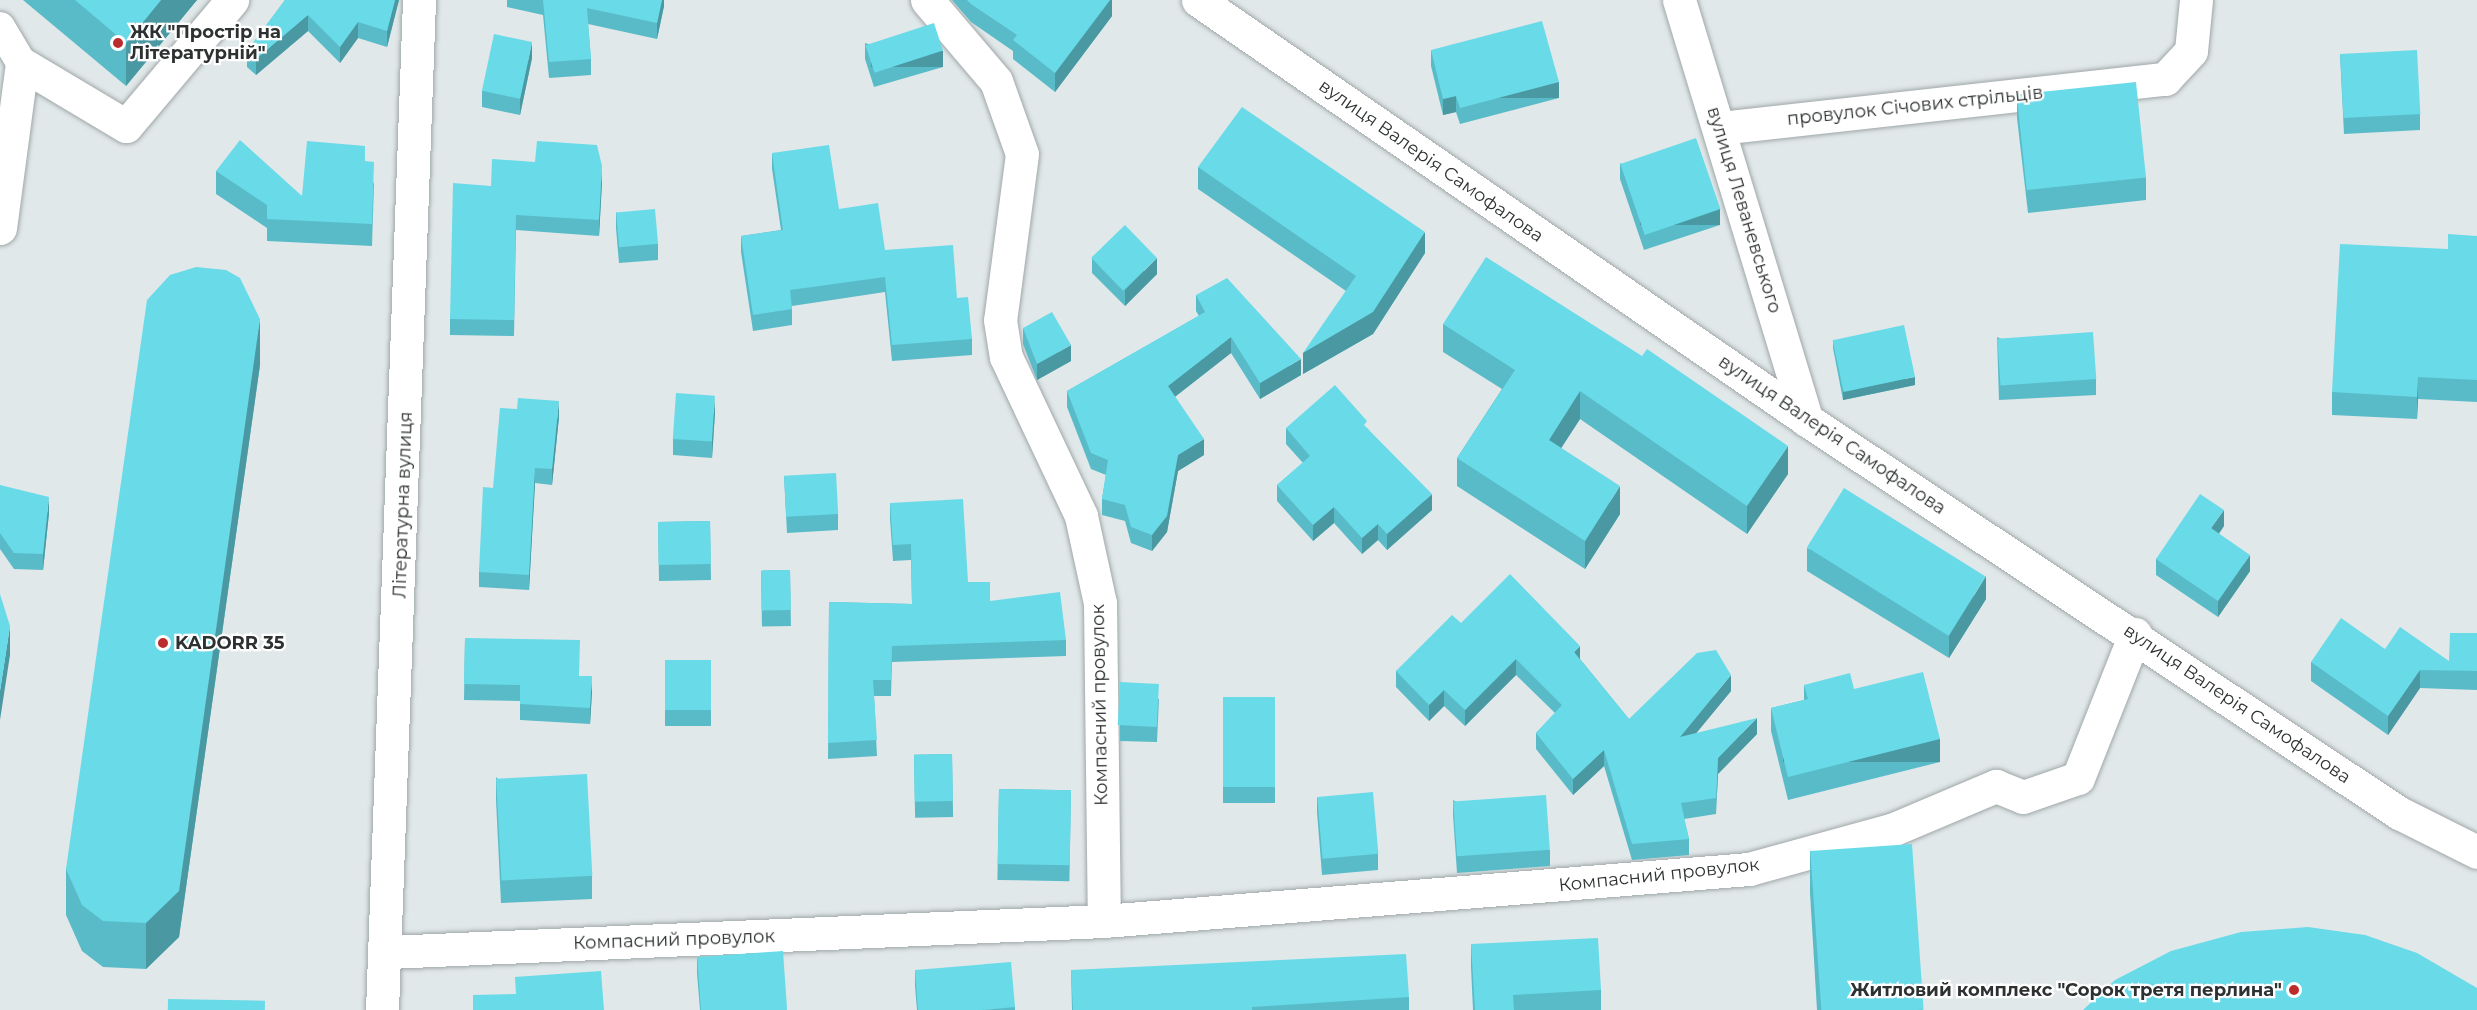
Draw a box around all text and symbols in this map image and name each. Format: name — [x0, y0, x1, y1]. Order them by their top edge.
place label: ЖК "Простір на Літературній" — [130, 22, 281, 64]
marker: ЖК "Простір на Літературній" — [111, 36, 125, 50]
street label: вулиця Валерія Самофалова — [1314, 75, 1548, 247]
street label: провулок Січових стрільців — [1786, 82, 2044, 130]
street label: вулиця Леваневського — [1702, 104, 1786, 316]
street label: вулиця Валерія Самофалова — [1714, 351, 1950, 519]
street label: Літературна вулиця — [389, 411, 417, 599]
street label: Компасний провулок — [1087, 604, 1113, 806]
street label: вулиця Валерія Самофалова — [2119, 620, 2355, 788]
place label: KADORR 35 — [175, 632, 284, 654]
marker: KADORR 35 — [156, 636, 170, 650]
street label: Компасний провулок — [1557, 854, 1761, 896]
street label: Компасний провулок — [573, 926, 775, 954]
place label: Житловий комплекс "Сорок третя перлина" — [1850, 979, 2282, 1001]
marker: Житловий комплекс "Сорок третя перлина" — [2287, 983, 2301, 997]

